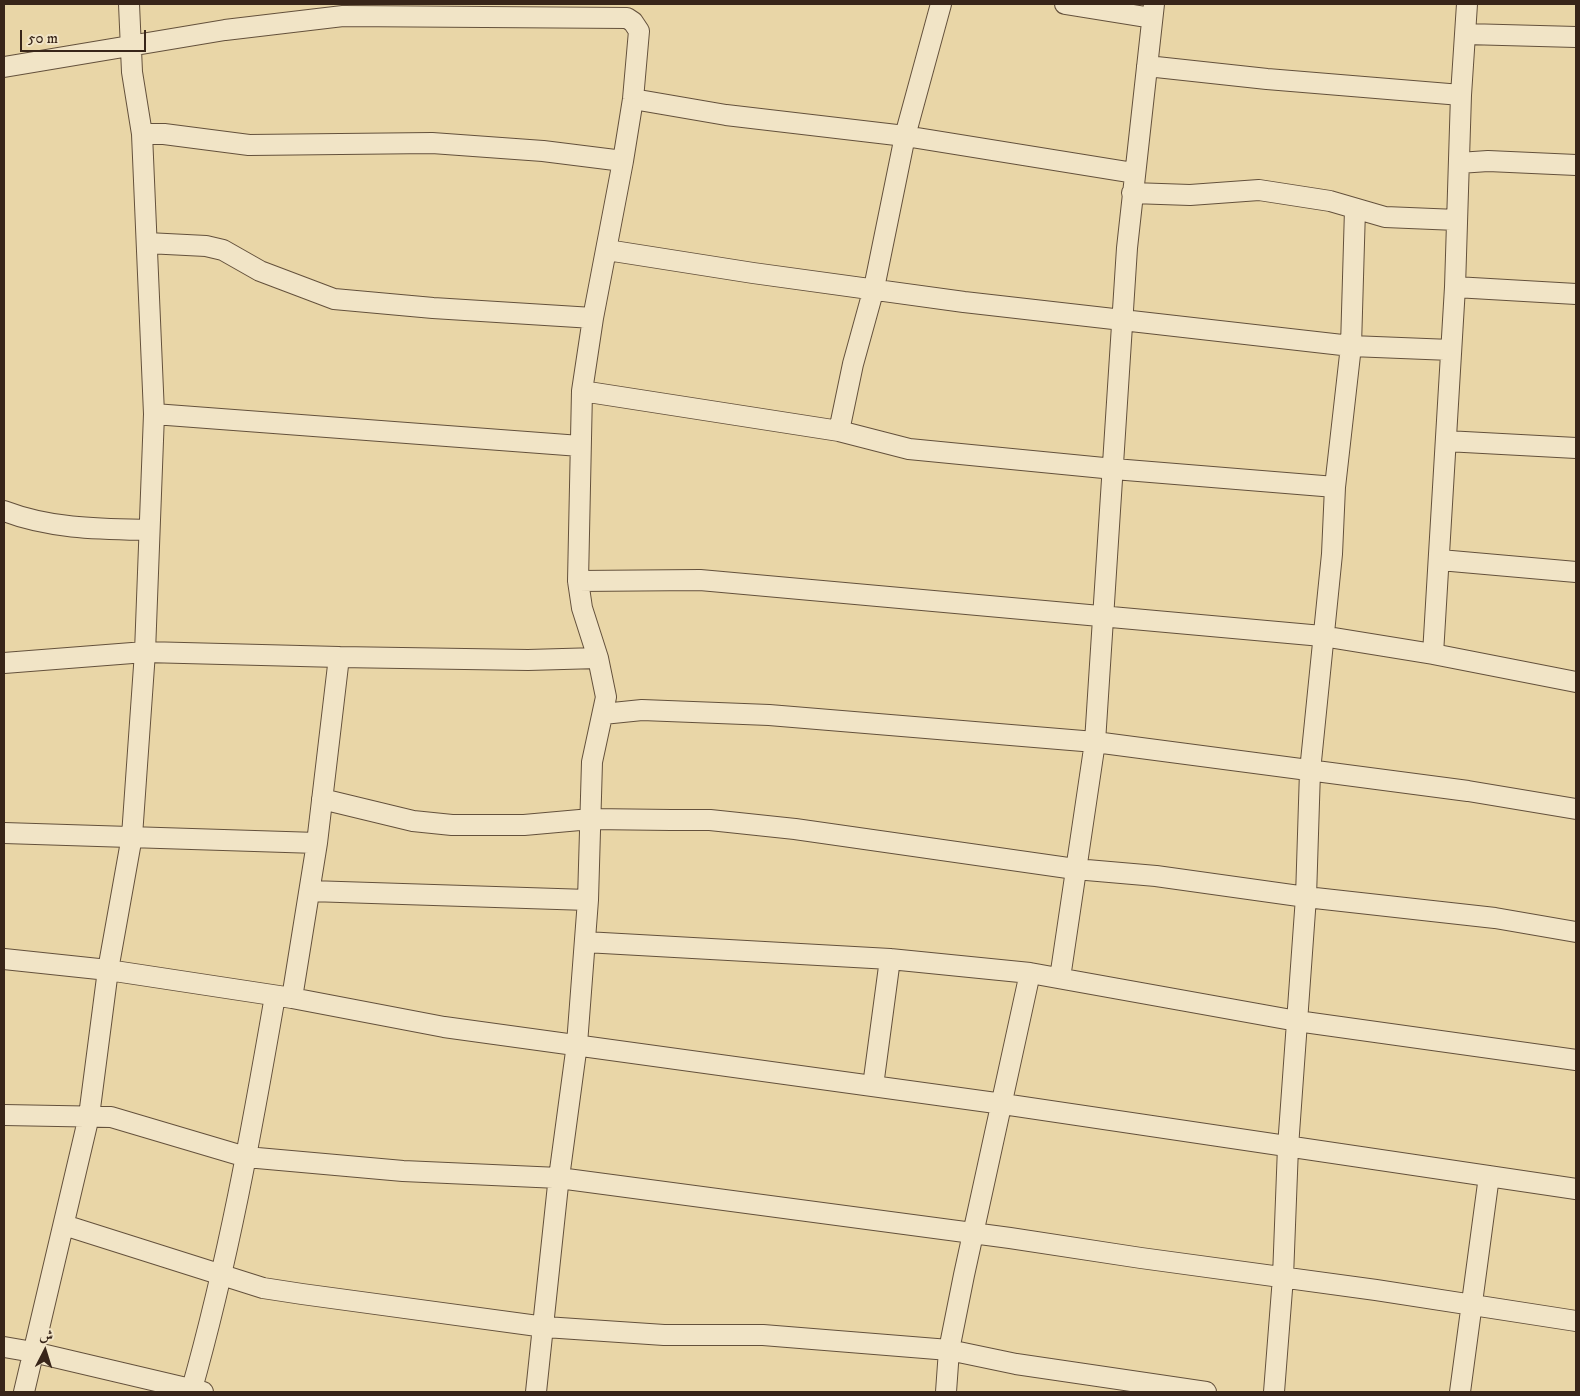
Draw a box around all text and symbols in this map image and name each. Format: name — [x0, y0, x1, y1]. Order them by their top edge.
scale bar — [22, 20, 149, 52]
text: 50 m — [28, 29, 58, 48]
north arrow — [20, 1326, 70, 1376]
text: ش — [39, 1326, 54, 1346]

